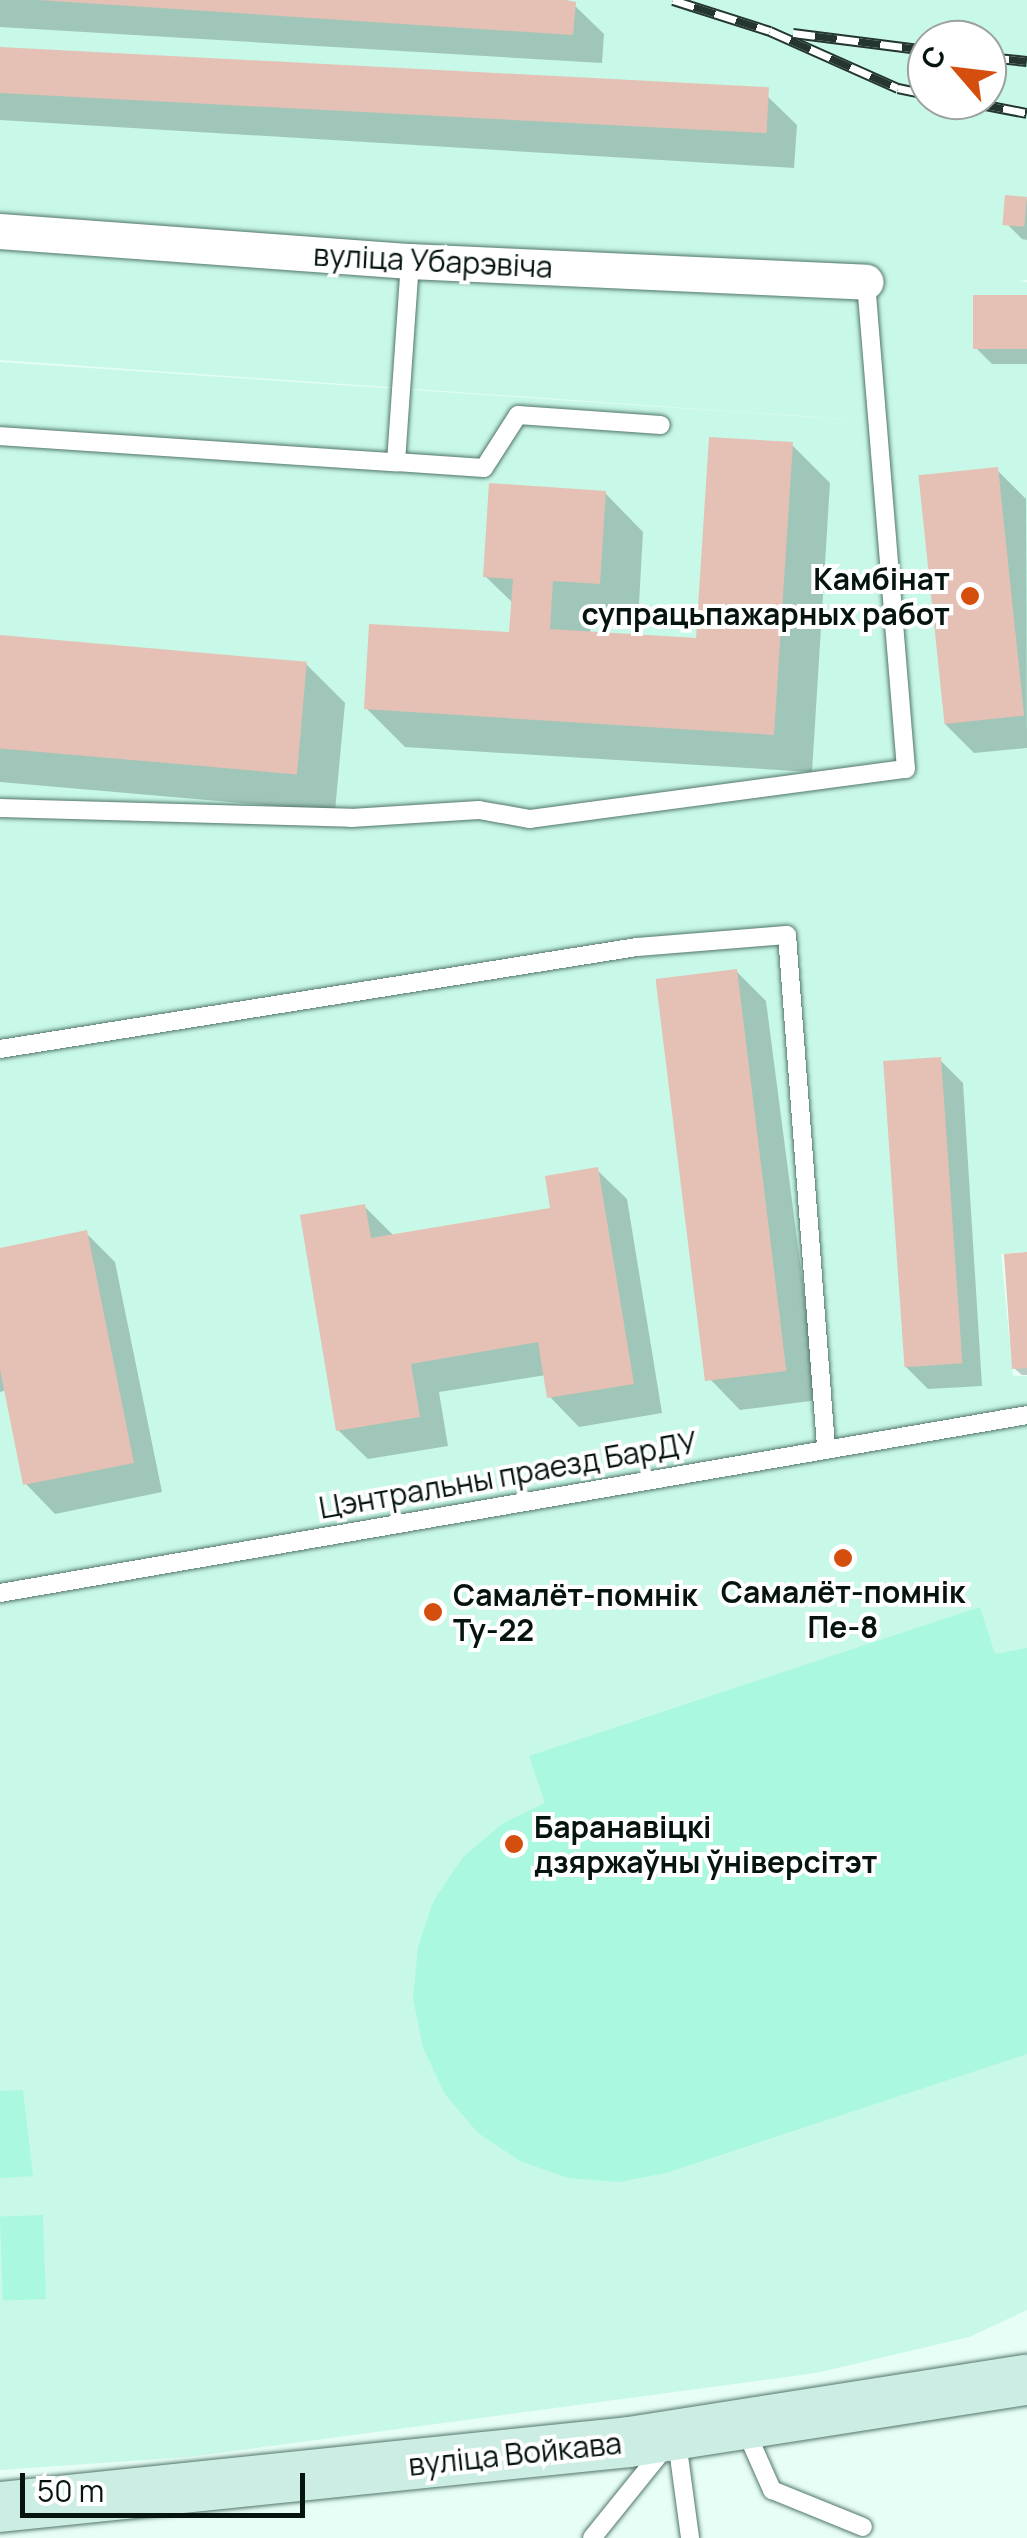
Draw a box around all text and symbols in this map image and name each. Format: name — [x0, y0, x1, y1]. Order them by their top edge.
north arrow — [907, 20, 1007, 120]
text: С — [911, 39, 954, 75]
street label: вуліца Убарэвіча — [312, 237, 554, 285]
place label: Камбінат супрацьпажарных работ — [581, 561, 950, 632]
marker: Камбінат супрацьпажарных работ — [959, 585, 981, 607]
street label: Цэнтральны праезд БарДУ — [316, 1424, 700, 1526]
marker: Самалёт-помнік Пе-8 — [832, 1547, 854, 1569]
place label: Самалёт-помнік Пе-8 — [721, 1574, 965, 1644]
place label: Самалёт-помнік Ту-22 — [453, 1577, 697, 1648]
marker: Самалёт-помнік Ту-22 — [422, 1601, 444, 1623]
place label: Баранавіцкі дзяржаўны ўніверсітэт — [534, 1809, 877, 1880]
marker: Баранавіцкі дзяржаўны ўніверсітэт — [503, 1833, 525, 1855]
street label: вуліца Войкава — [407, 2425, 623, 2483]
scale bar — [25, 2453, 310, 2515]
text: 50 m — [37, 2470, 104, 2511]

